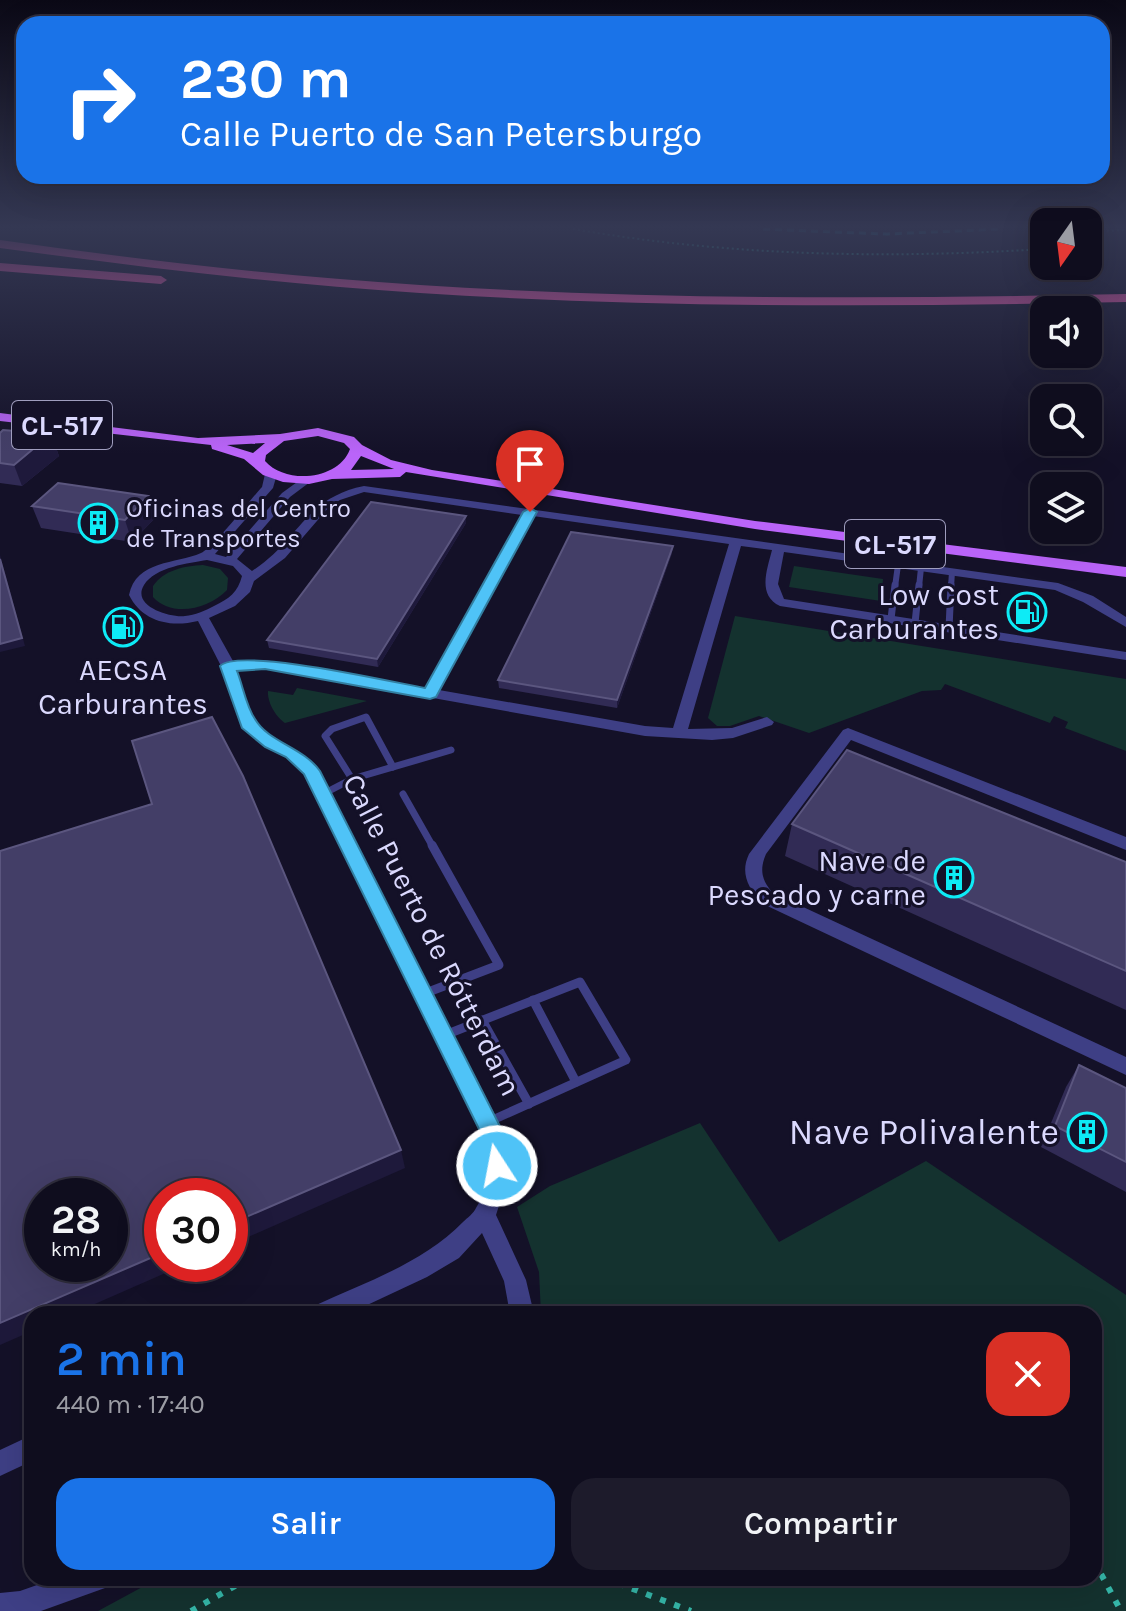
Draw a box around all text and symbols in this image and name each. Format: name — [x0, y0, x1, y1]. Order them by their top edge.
text: 230 m — [180, 46, 351, 111]
icon: right — [48, 48, 152, 152]
text: Calle Puerto de San Petersburgo — [180, 113, 702, 155]
north arrow — [1030, 208, 1102, 280]
map controls — [1030, 208, 1102, 544]
button: sound — [1030, 296, 1102, 368]
button: search — [1030, 384, 1102, 456]
road number: CL-517 — [12, 401, 112, 449]
pin — [496, 430, 564, 512]
icon: arrive — [508, 442, 552, 486]
button: layers — [1030, 472, 1102, 544]
place label: Oficinas del Centro de Transportes — [126, 493, 351, 554]
building icon: Oficinas del Centro de Transportes — [77, 502, 119, 544]
road number: CL-517 — [845, 520, 945, 568]
place label: Low Cost Carburantes — [829, 577, 999, 647]
fuel station icon: Low Cost Carburantes — [1006, 591, 1048, 633]
fuel station icon: AECSA Carburantes — [102, 606, 144, 648]
place label: AECSA Carburantes — [38, 652, 208, 722]
street label: Calle Puerto de Rótterdam — [335, 768, 529, 1102]
place label: Nave de Pescado y carne — [707, 843, 926, 913]
building icon: Nave de Pescado y carne — [933, 857, 975, 899]
place label: Nave Polivalente — [789, 1111, 1059, 1153]
building icon: Nave Polivalente — [1066, 1111, 1108, 1153]
position arrow — [455, 1124, 539, 1208]
speed limit sign: 30 — [144, 1178, 248, 1282]
text: 28 — [51, 1196, 101, 1243]
text: km/h — [51, 1238, 101, 1261]
text: 2 min — [56, 1331, 187, 1387]
button: close — [986, 1332, 1070, 1416]
text: 440 m · 17:40 — [56, 1389, 205, 1420]
button: Salir — [56, 1478, 555, 1570]
button: Compartir — [571, 1478, 1070, 1570]

